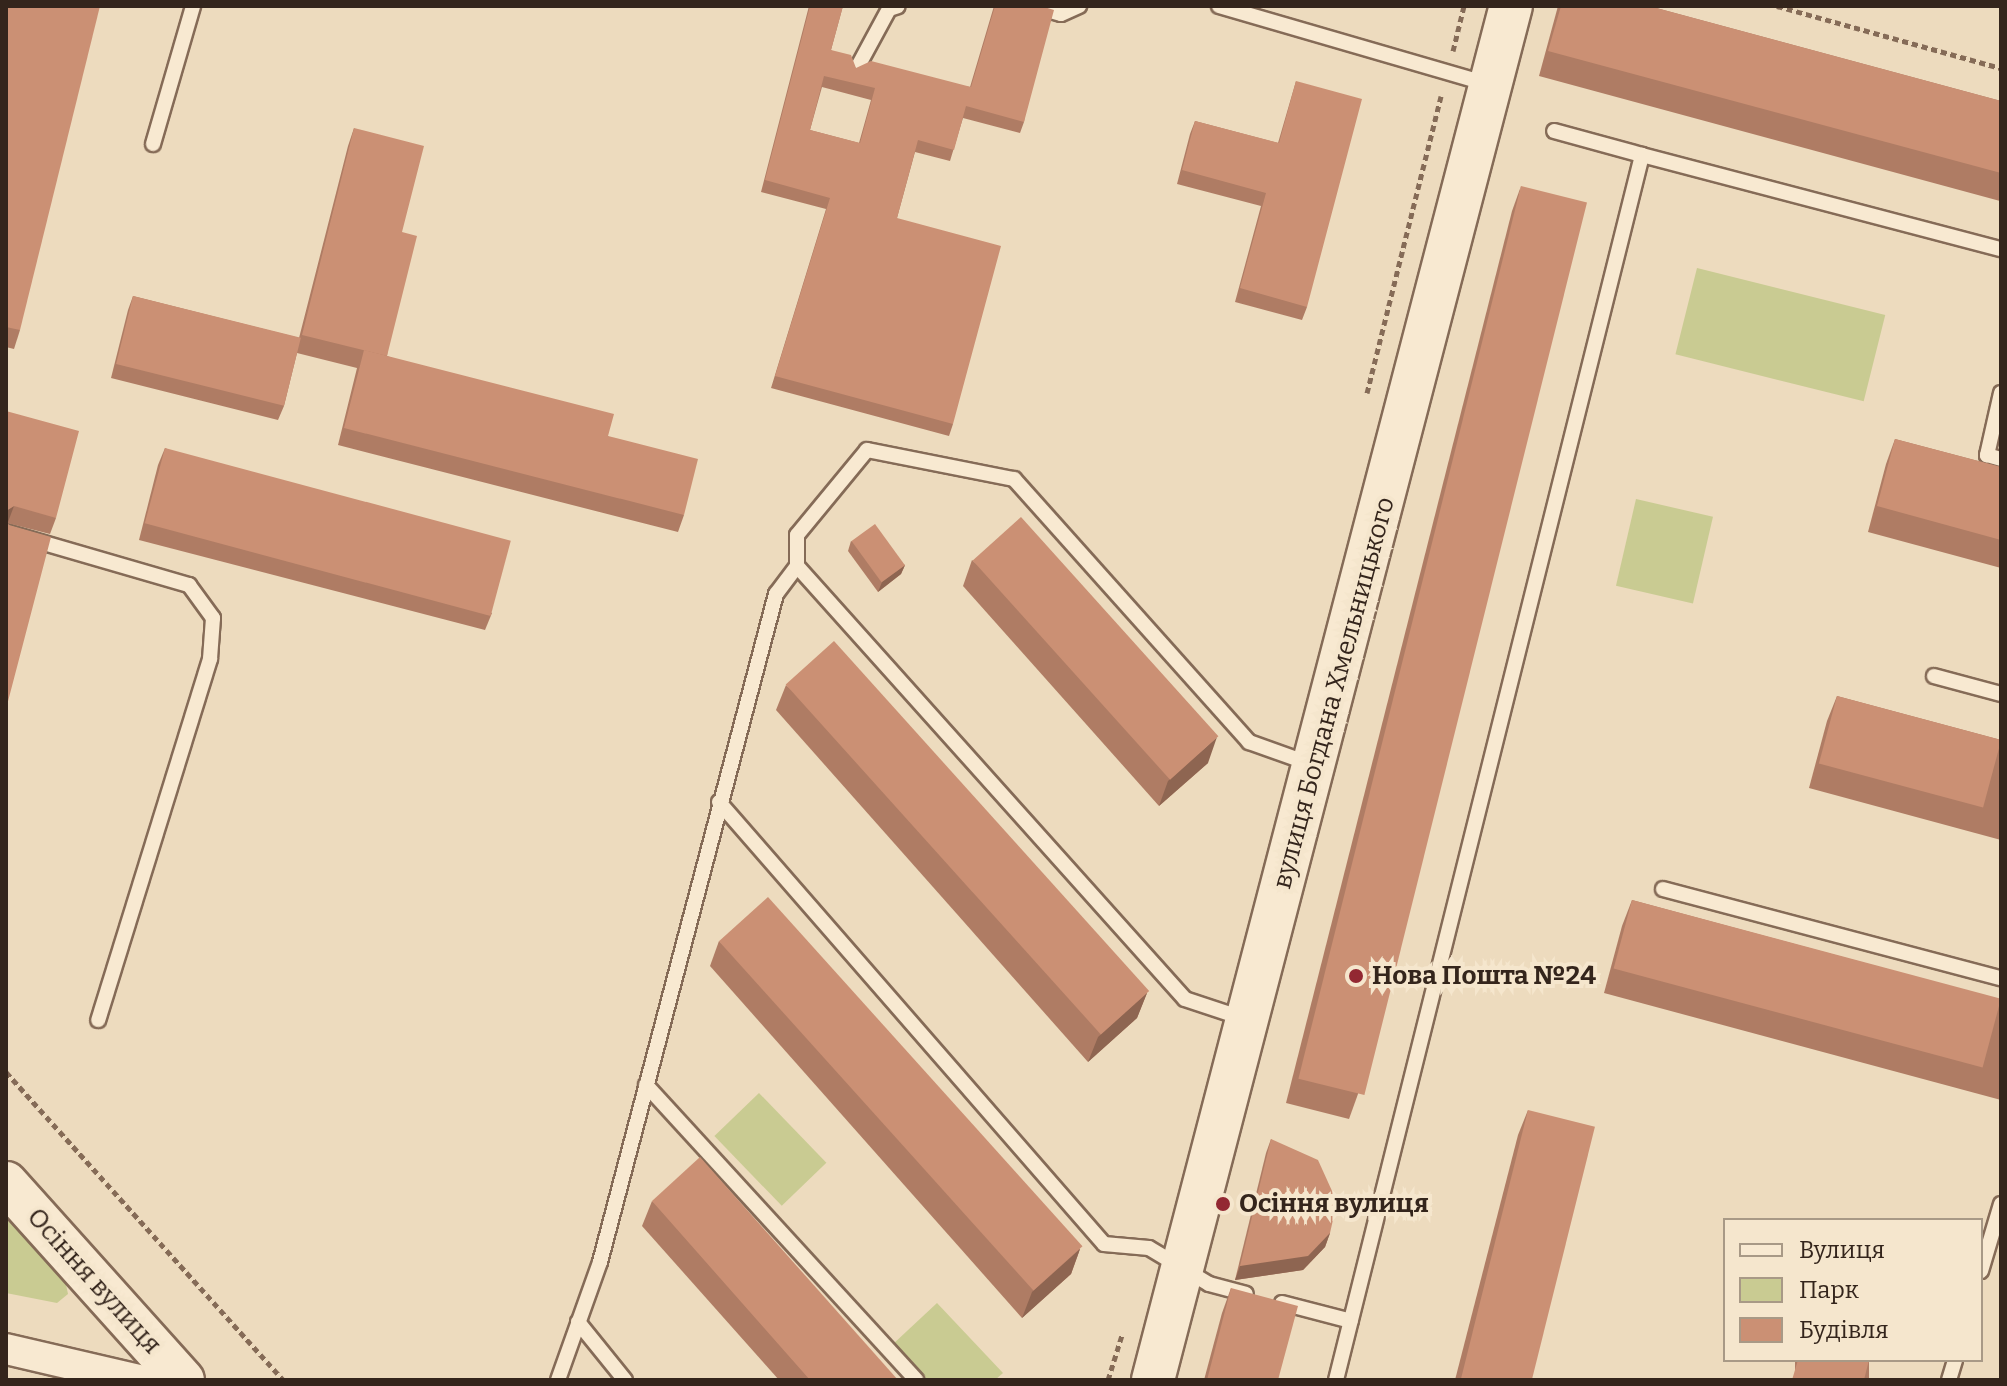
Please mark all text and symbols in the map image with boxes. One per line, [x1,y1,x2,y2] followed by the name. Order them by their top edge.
[1267,494,1401,892] street label: вулиця Богдана Хмельницького
[1372,960,1596,992] place label: Нова Пошта №24
[1347,967,1365,985] marker: Нова Пошта №24
[1239,1188,1429,1220] place label: Осіння вулиця
[1214,1195,1232,1213] marker: Осіння вулиця
[20,1202,168,1360] street label: Осіння вулиця
[1723,1218,1983,1362] legend
[1799,1236,1885,1264] text: Вулиця
[1799,1276,1859,1304] text: Парк
[1799,1316,1889,1344] text: Будівля

